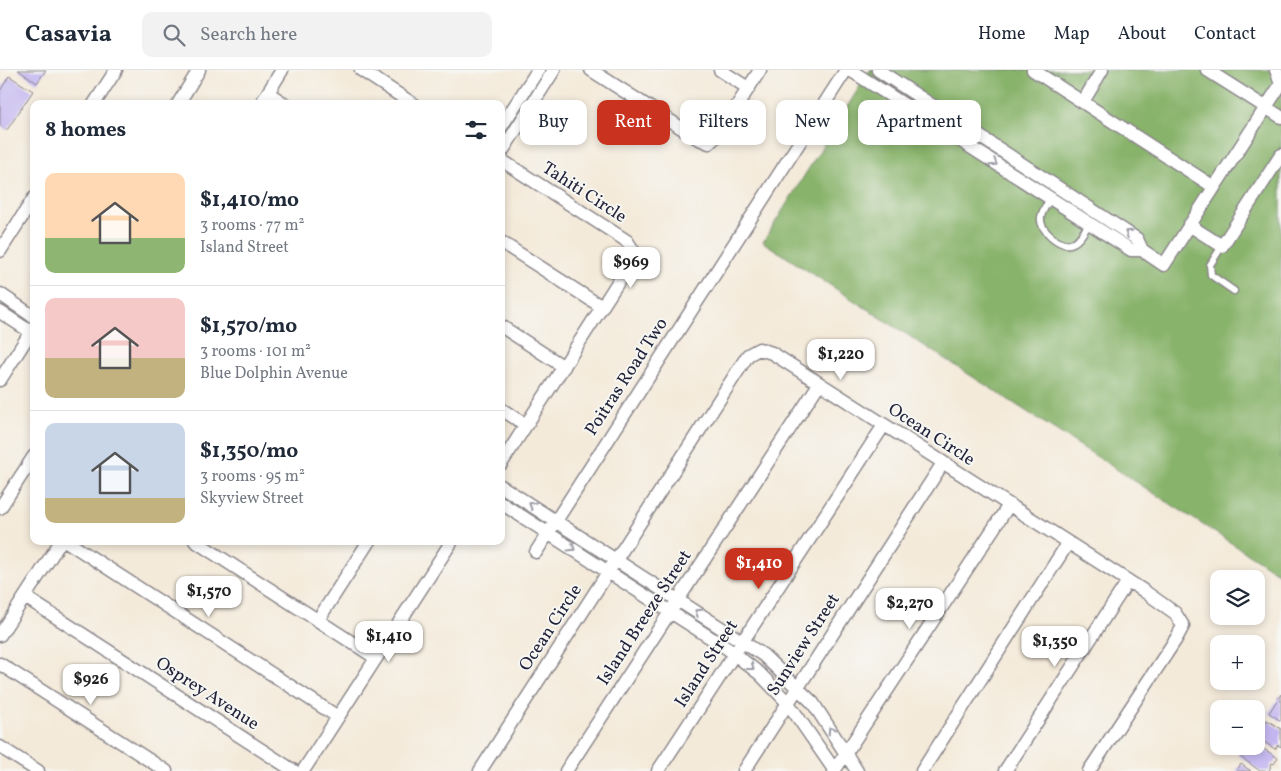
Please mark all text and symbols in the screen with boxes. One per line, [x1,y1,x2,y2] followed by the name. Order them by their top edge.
[142,12,492,57] search box
[25,18,112,52] text: Casavia
[160,21,188,49] icon: search
[200,22,297,48] text: Search here
[978,22,1026,47] text: Home
[1054,22,1090,47] text: Map
[1118,22,1166,47] text: About
[1194,22,1256,47] text: Contact
[520,100,587,145] chip: Buy
[597,100,670,145] chip: Rent
[680,100,766,145] chip: Filters
[776,100,848,145] chip: New
[858,100,981,145] chip: Apartment
[45,116,126,145] text: 8 homes
[462,116,490,144] icon: filters
[537,156,631,230] street label: Tahiti Circle
[988,157,997,166] one-way arrow
[200,186,299,215] text: $1,410/mo
[85,193,145,253] icon: home
[200,215,304,237] text: 3 rooms · 77 m²
[1125,229,1134,239] one-way arrow
[200,237,289,259] text: Island Street
[601,246,661,289] pin: $969
[613,252,649,274] text: $969
[200,312,297,341] text: $1,570/mo
[580,313,674,441] street label: Poitras Road Two
[85,318,145,378] icon: home
[800,338,882,381] pin: $1,220
[200,341,311,363] text: 3 rooms · 101 m²
[818,344,864,366] text: $1,220
[200,363,348,385] text: Blue Dolphin Avenue
[883,397,979,473] street label: Ocean Circle
[200,437,298,466] text: $1,350/mo
[85,443,145,503] icon: home
[200,466,305,488] text: 3 rooms · 95 m²
[200,488,304,510] text: Skyview Street
[528,502,537,512] one-way arrow
[566,542,576,551] one-way arrow
[592,545,698,691] street label: Island Breeze Street
[718,548,800,590] pin: $1,410
[736,553,782,575] text: $1,410
[1210,570,1265,755] map controls
[1210,570,1265,625] button: layers
[168,576,250,618] pin: $1,570
[513,580,589,676] street label: Ocean Circle
[187,581,231,603] text: $1,570
[869,588,951,630] pin: $2,270
[762,589,846,701] street label: Sunview Street
[887,593,933,615] text: $2,270
[694,609,703,618] one-way arrow
[669,615,745,713] street label: Island Street
[348,620,430,663] pin: $1,410
[366,626,412,648] text: $1,410
[1014,626,1096,668] pin: $1,350
[1032,631,1078,653] text: $1,350
[1210,635,1265,690] button: +
[150,651,264,737] street label: Osprey Avenue
[745,661,754,669] one-way arrow
[61,664,121,706] pin: $926
[74,669,108,691] text: $926
[1210,700,1265,755] button: −
[828,726,837,736] one-way arrow

